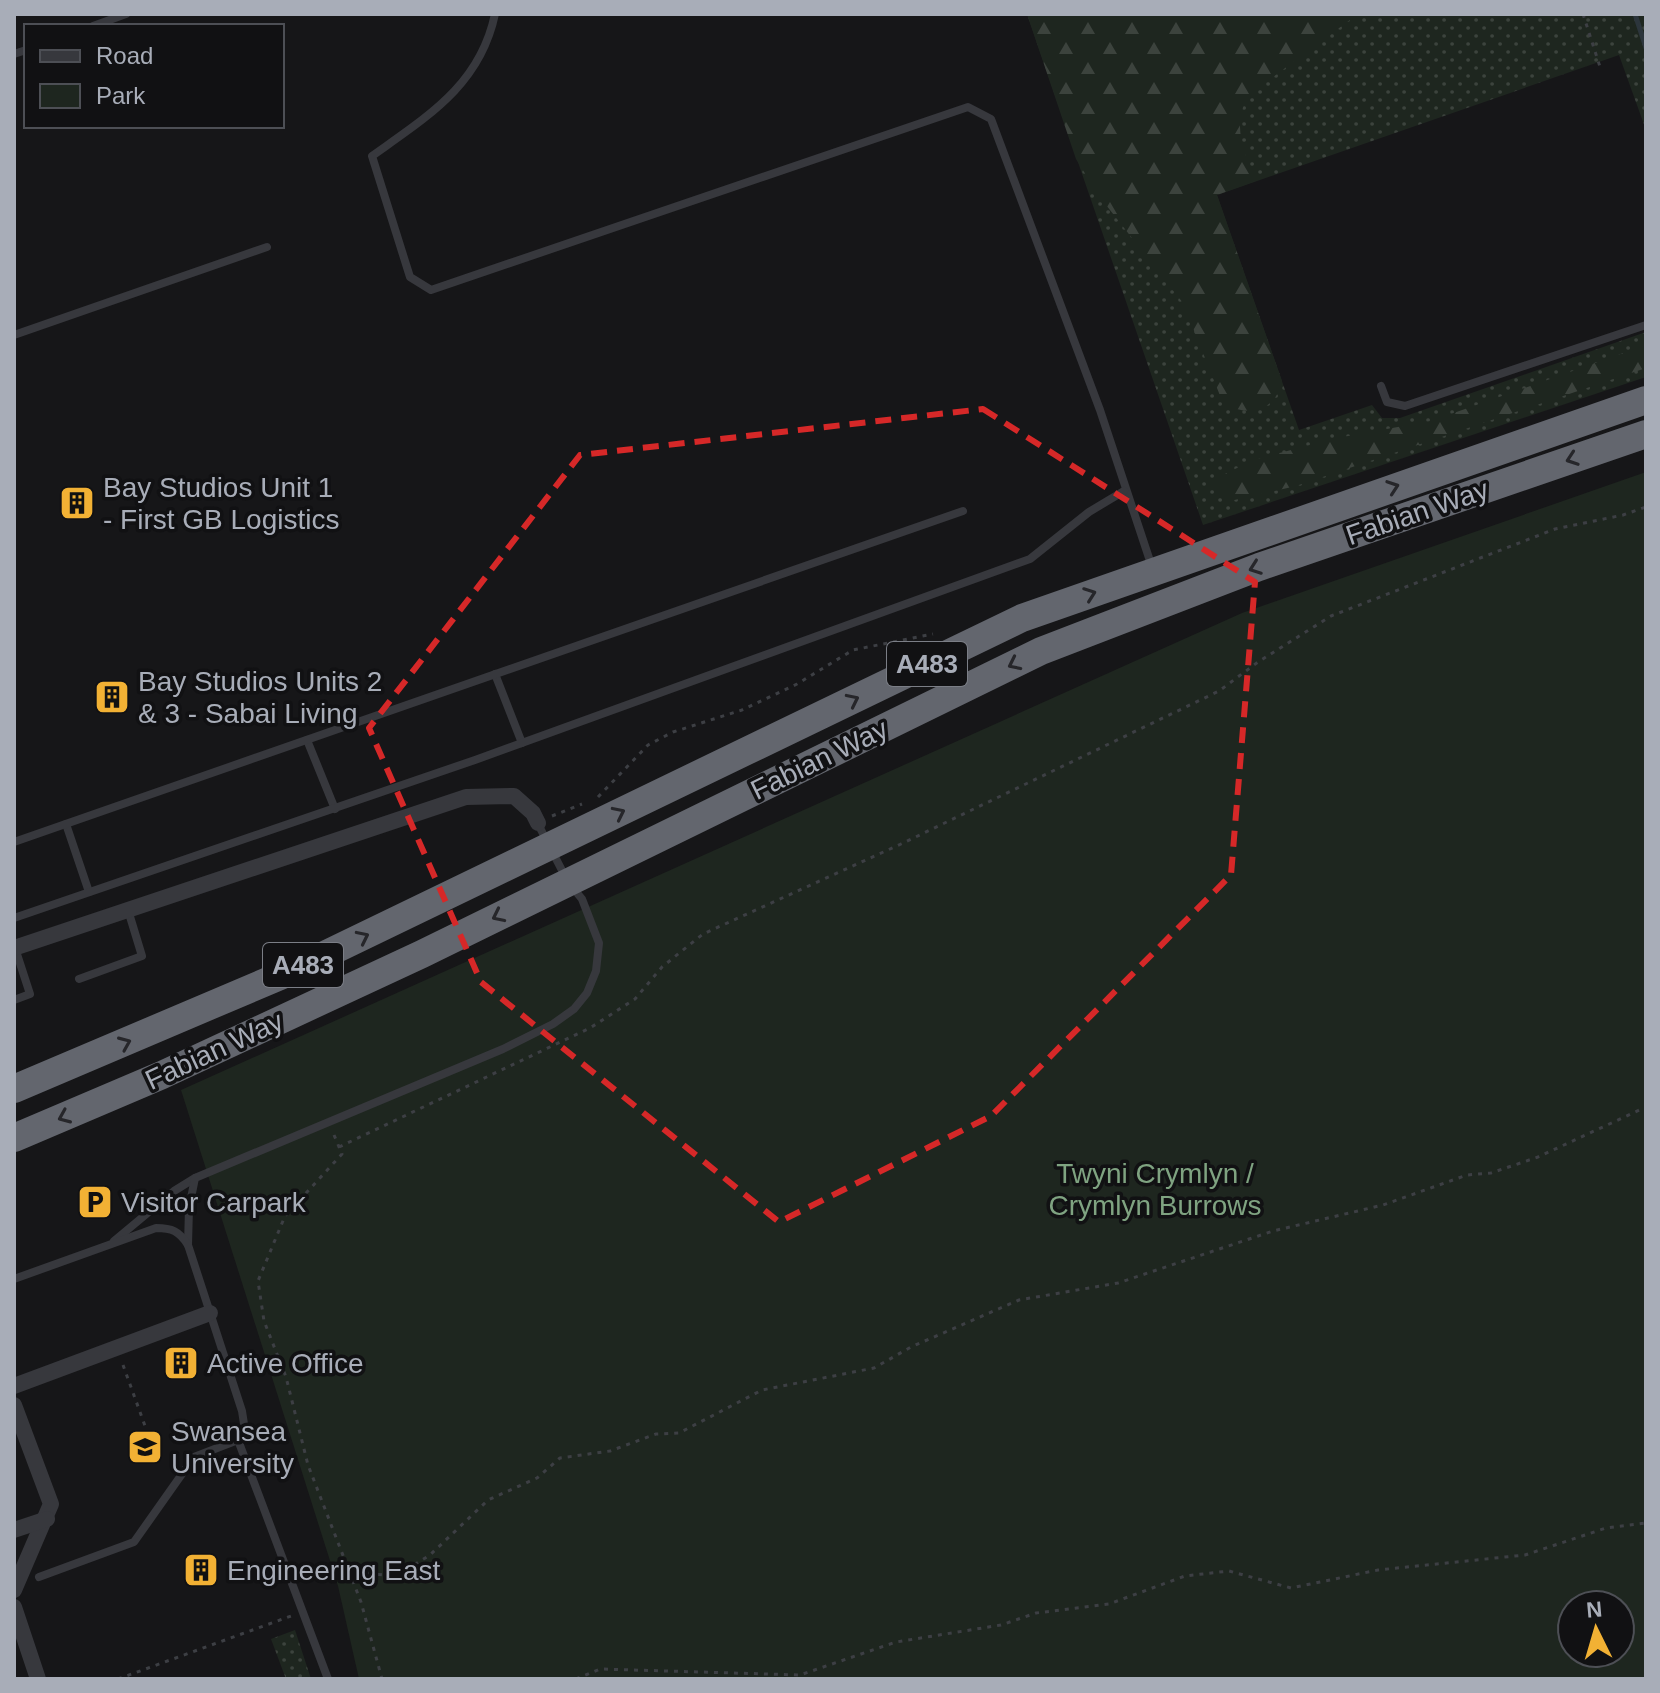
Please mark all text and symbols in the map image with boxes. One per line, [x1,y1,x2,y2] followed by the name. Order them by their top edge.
[24,24,284,128] legend
[96,42,153,69] text: Road
[96,82,146,109] text: Park
[1566,450,1580,466] one-way arrow
[103,472,339,535] place label: Bay Studios Unit 1 - First GB Logistics
[1342,474,1492,551] street label: Fabian Way
[1385,481,1399,497] one-way arrow
[58,484,96,522] building icon: Bay Studios Unit 1 - First GB Logistics
[1249,558,1263,575] one-way arrow
[1082,587,1096,604] one-way arrow
[887,642,967,686] road number: A483
[1008,654,1022,670] one-way arrow
[138,666,382,729] place label: Bay Studios Units 2 & 3 - Sabai Living
[93,678,131,716] building icon: Bay Studios Units 2 & 3 - Sabai Living
[844,694,859,710] one-way arrow
[746,713,893,806] street label: Fabian Way
[610,807,625,823] one-way arrow
[491,906,506,922] one-way arrow
[354,931,369,947] one-way arrow
[263,943,343,987] road number: A483
[140,1005,288,1096] street label: Fabian Way
[117,1037,132,1053] one-way arrow
[58,1107,72,1124] one-way arrow
[1048,1158,1262,1221] park label: Twyni Crymlyn / Crymlyn Burrows
[76,1183,114,1221] parking icon: Visitor Carpark
[121,1187,307,1218] place label: Visitor Carpark
[162,1344,200,1382] building icon: Active Office
[207,1348,364,1379] place label: Active Office
[171,1416,294,1479] place label: Swansea University
[126,1428,164,1466] school or university icon: Swansea University
[182,1551,220,1589] building icon: Engineering East
[227,1555,440,1586] place label: Engineering East
[1556,1589,1636,1669] north arrow
[1585,1596,1603,1623] text: N

